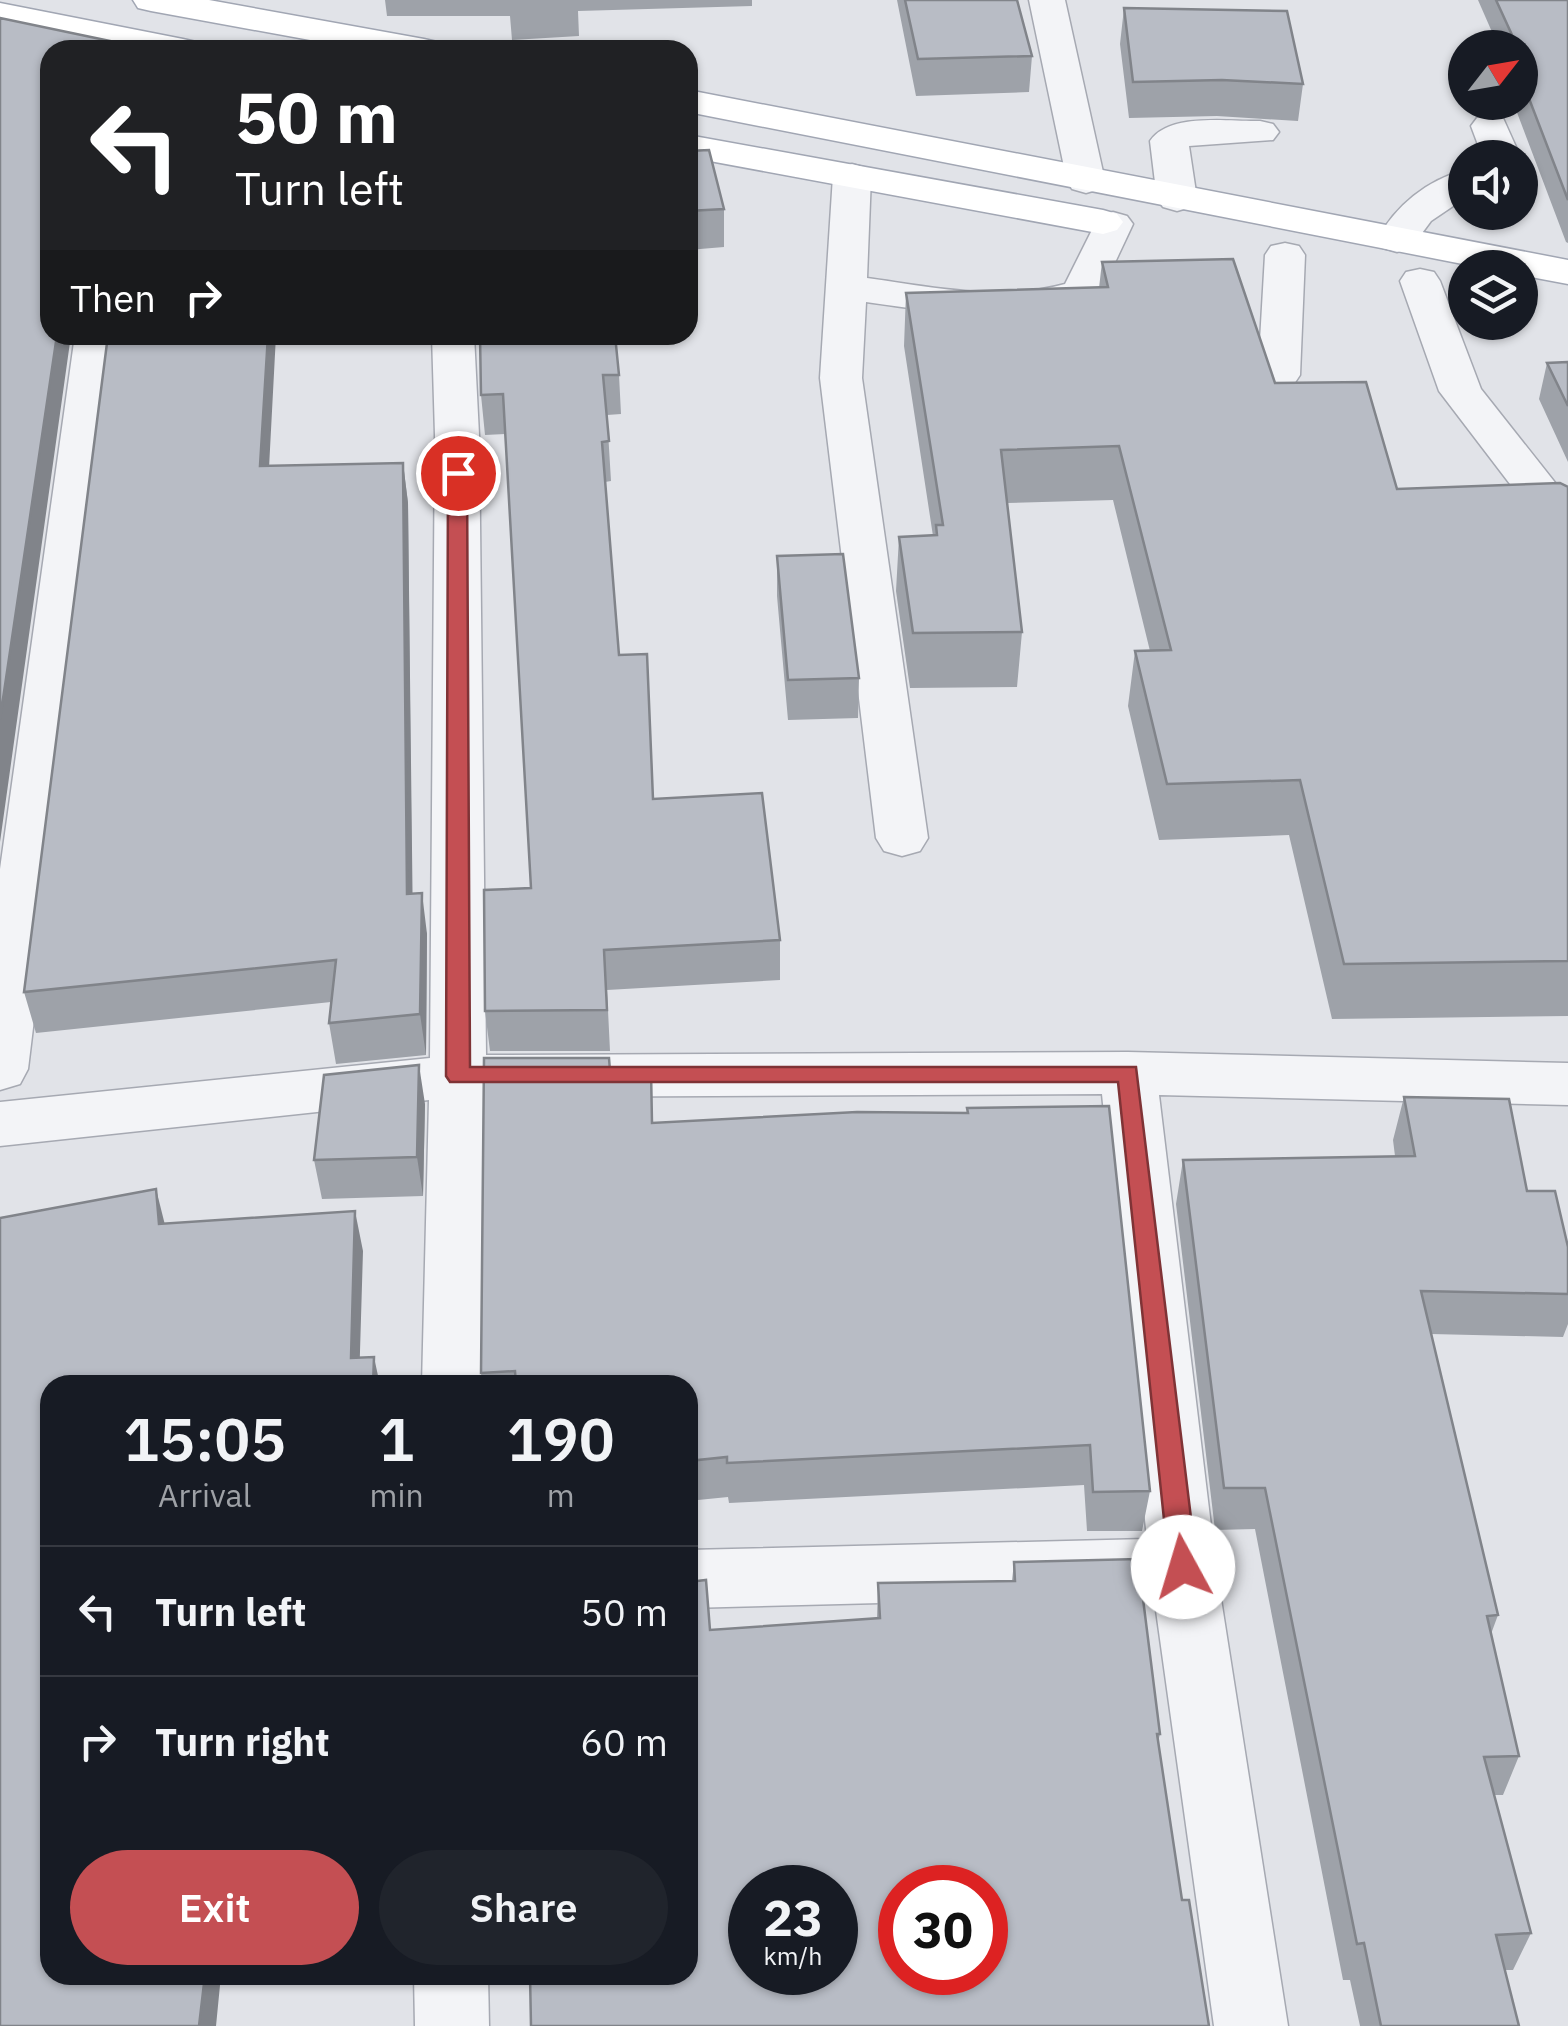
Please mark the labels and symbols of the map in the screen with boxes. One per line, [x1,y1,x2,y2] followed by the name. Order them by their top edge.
[1448,30,1538,120] north arrow
[416,431,501,516] pin
[1131,1515,1235,1619] position arrow
[878,1865,1008,1995] speed limit sign: 30

